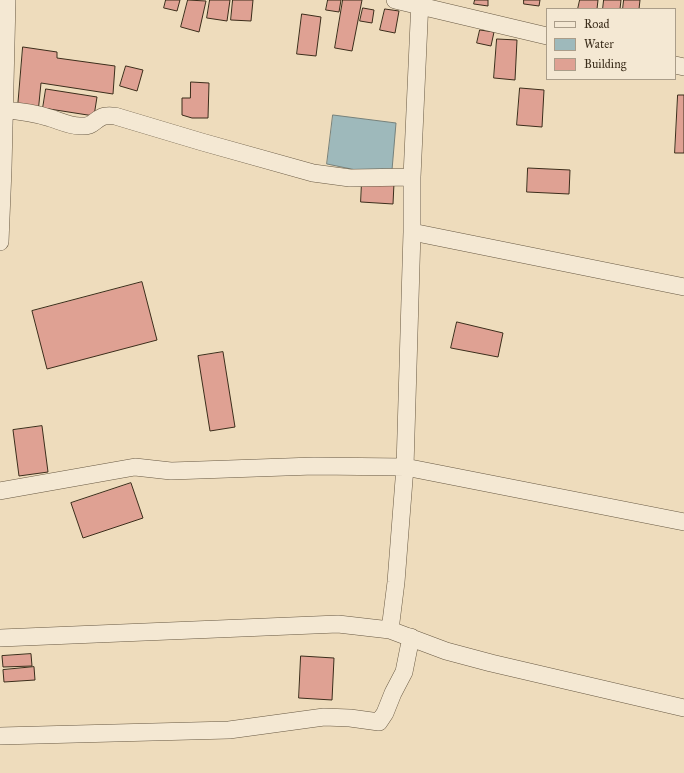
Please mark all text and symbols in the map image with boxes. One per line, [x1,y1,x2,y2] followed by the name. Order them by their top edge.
[546,8,676,80] legend
[584,17,610,31] text: Road
[584,37,614,51] text: Water
[584,57,626,71] text: Building

